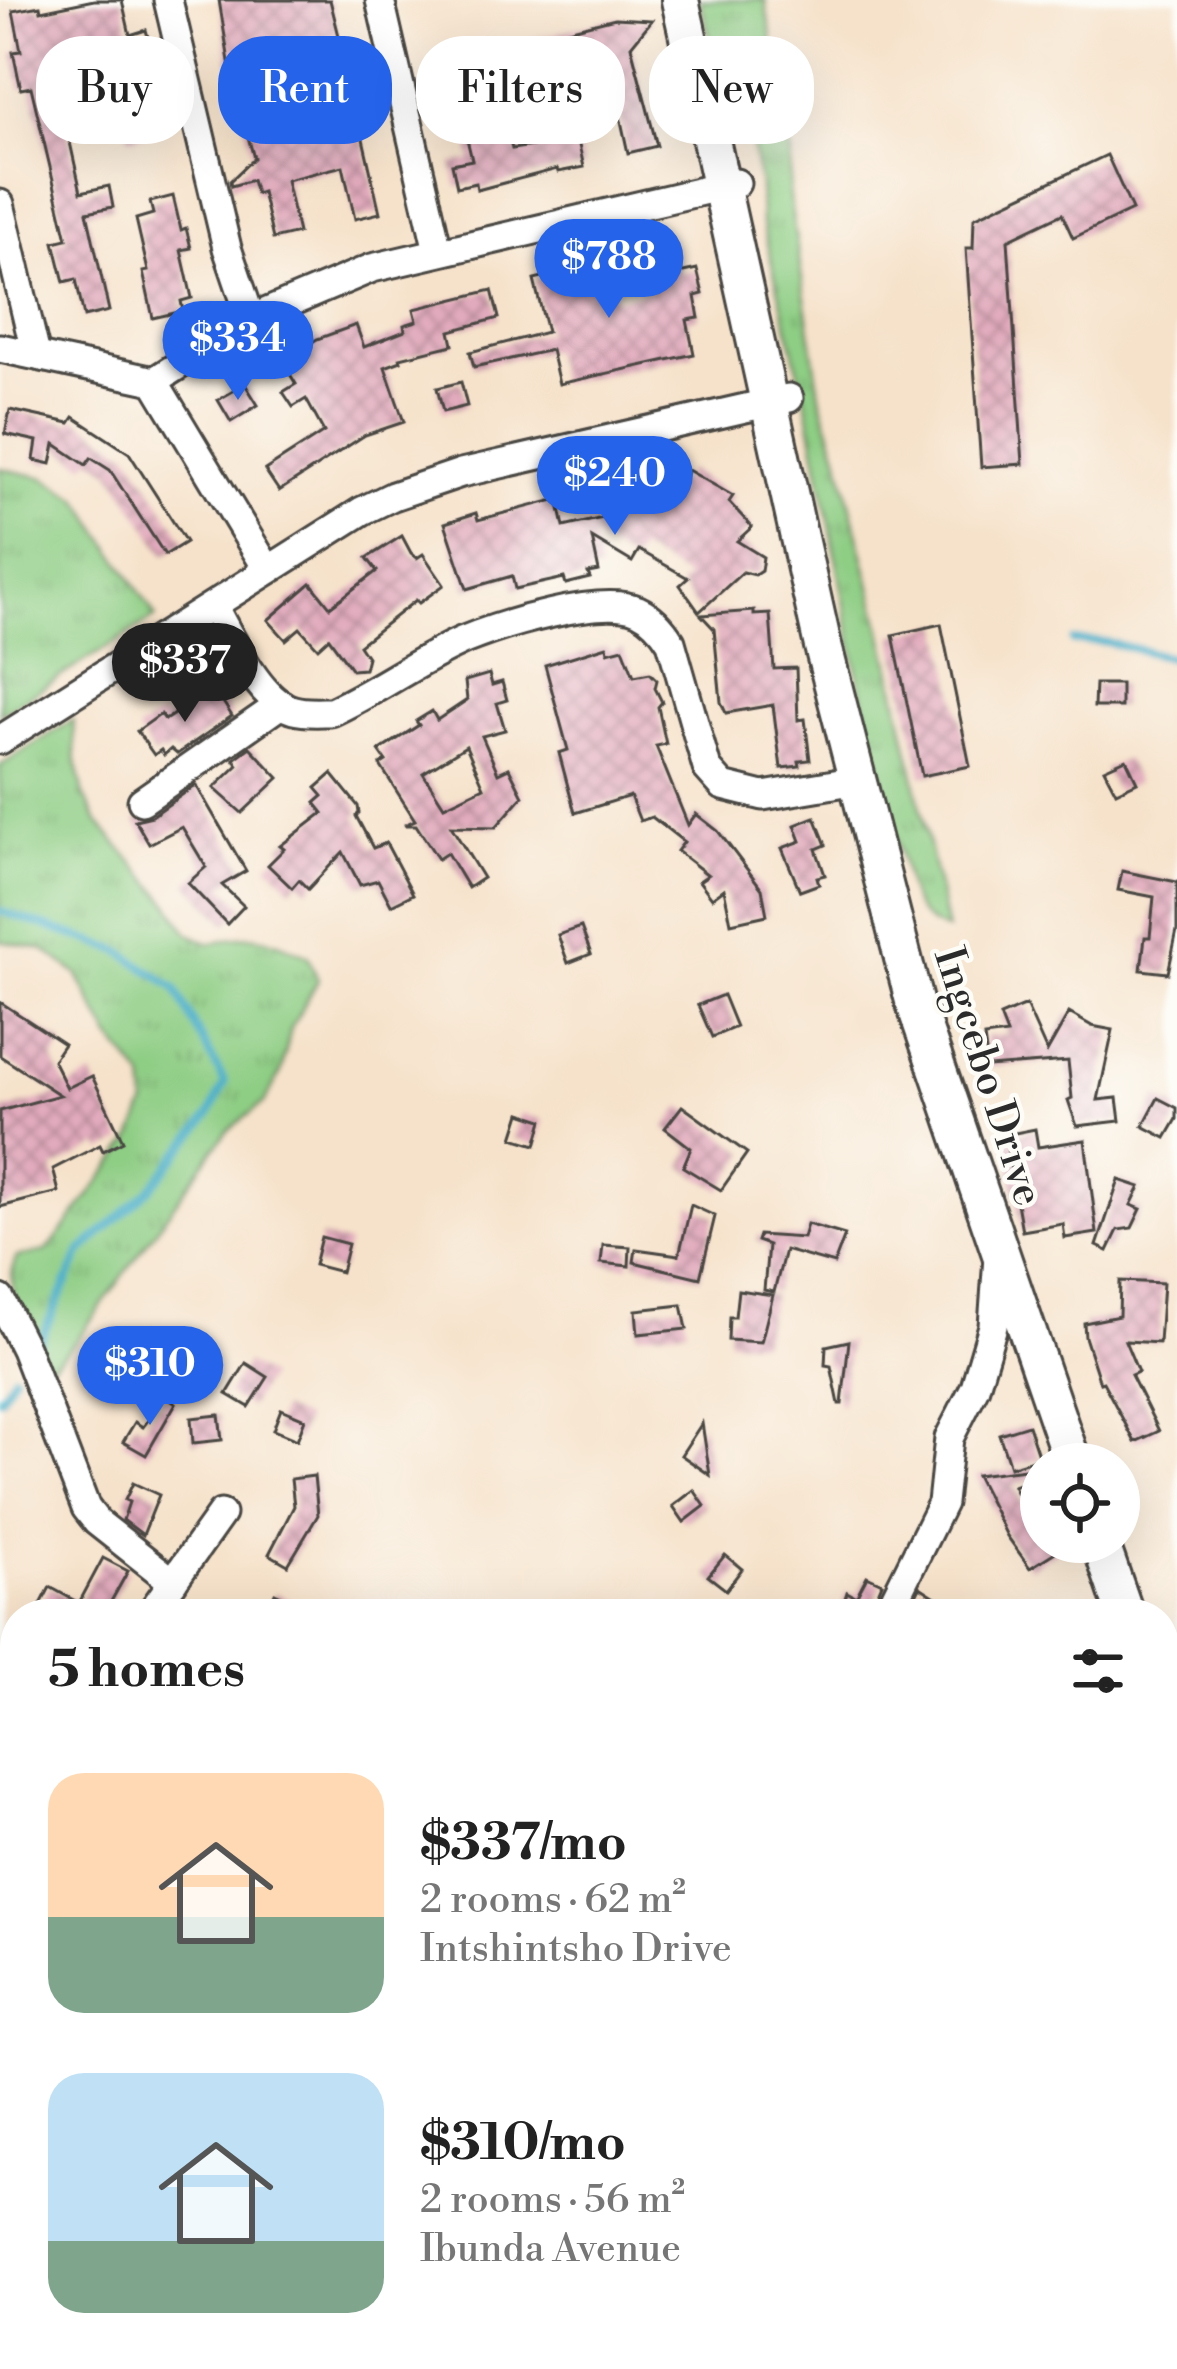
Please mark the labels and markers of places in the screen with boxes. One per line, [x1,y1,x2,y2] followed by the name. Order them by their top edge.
[538,219,680,321] pin: $788
[167,301,309,403] pin: $334
[544,436,686,538] pin: $240
[114,623,256,725] pin: $337
[79,1326,221,1428] pin: $310

